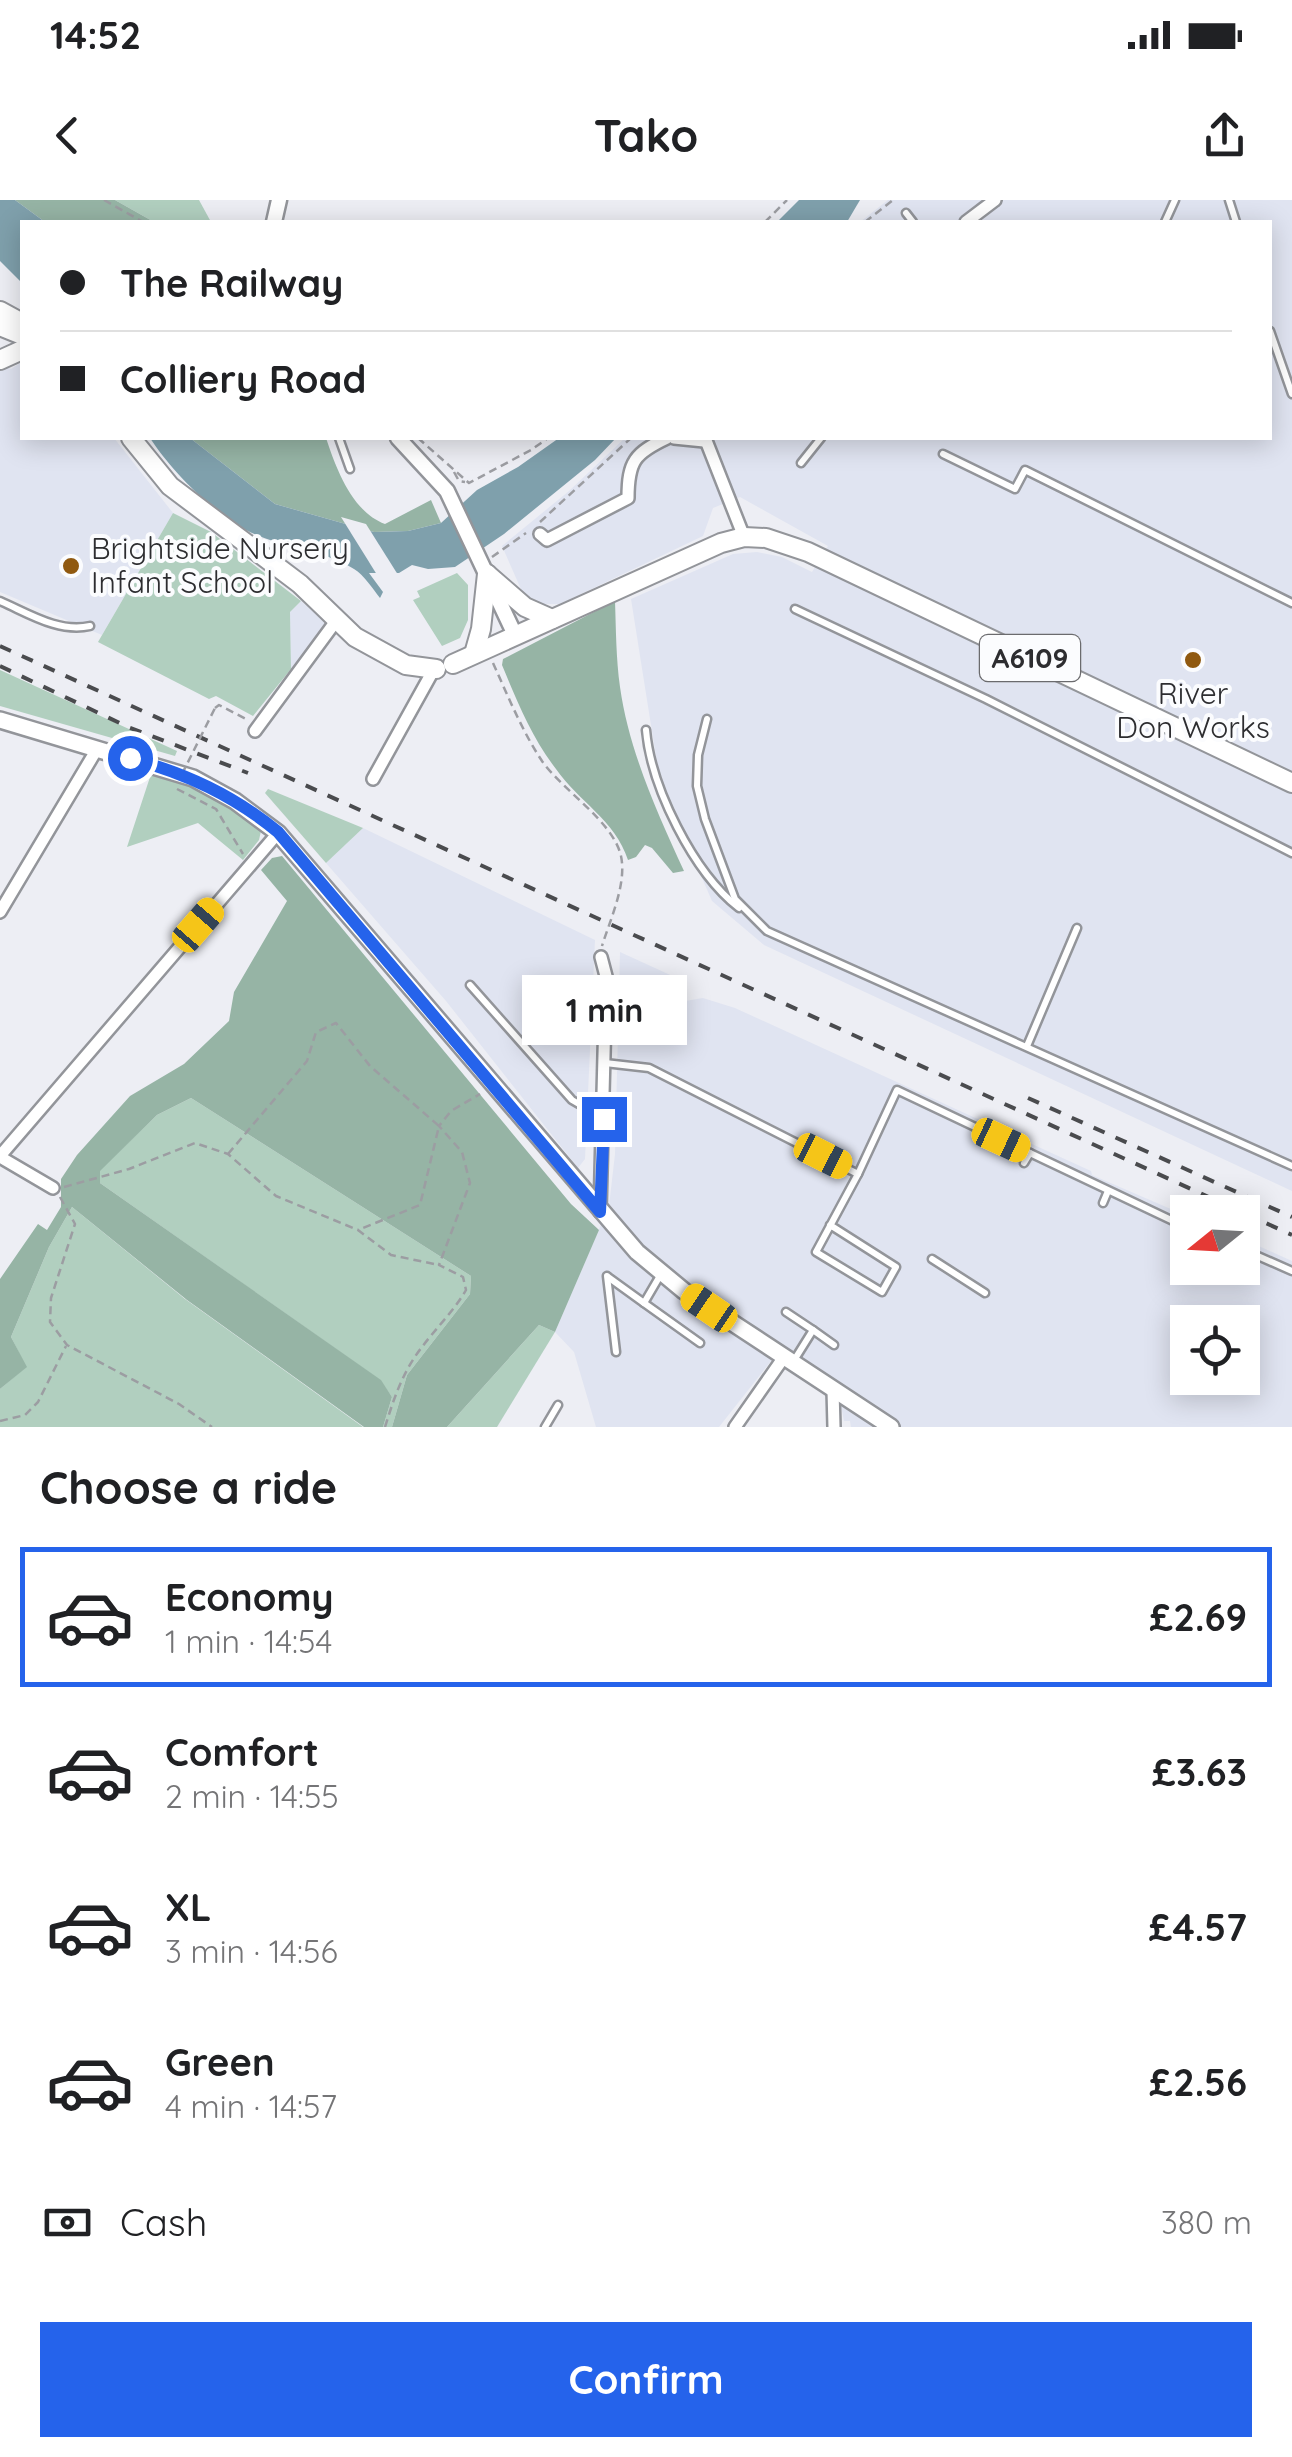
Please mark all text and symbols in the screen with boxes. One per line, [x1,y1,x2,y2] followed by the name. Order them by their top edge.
[50,11,141,59] text: 14:52
[594,107,698,163] text: Tako
[40,108,95,163] icon: back
[1197,108,1252,163] icon: share
[120,259,343,307] text: The Railway
[120,355,366,403] text: Colliery Road
[91,529,349,601] place label: Brightside Nursery Infant School
[60,555,82,577] marker: Brightside Nursery Infant School
[980,635,1080,681] road number: A6109
[1182,649,1204,671] marker: River Don Works
[1116,674,1270,746] place label: River Don Works
[108,736,153,781] route start
[167,893,229,957] car
[522,974,686,1044] callout: 1 min
[566,990,643,1030] text: 1 min
[582,1097,627,1142] route end
[967,1114,1035,1166] car
[789,1129,857,1183] car
[1170,1195,1260,1285] north arrow
[1170,1195,1260,1395] map controls
[676,1279,742,1337] car
[1170,1305,1260,1395] button: locate
[40,1459,337,1515] text: Choose a ride
[45,1572,135,1662] icon: car
[165,1573,334,1621] text: Economy
[1150,1593,1247,1641] text: £2.69
[165,1621,332,1661] text: 1 min · 14:54
[45,1727,135,1817] icon: car
[165,1728,319,1776] text: Comfort
[1152,1748,1247,1796] text: £3.63
[165,1776,339,1816] text: 2 min · 14:55
[45,1882,135,1972] icon: car
[165,1883,211,1931] text: XL
[1149,1903,1247,1951] text: £4.57
[165,1931,338,1971] text: 3 min · 14:56
[45,2037,135,2127] icon: car
[165,2038,275,2086] text: Green
[1149,2058,1247,2106] text: £2.56
[165,2086,337,2126] text: 4 min · 14:57
[40,2195,95,2250] icon: cash
[120,2198,207,2246] text: Cash
[1161,2202,1252,2242] text: 380 m
[40,2322,1252,2437] button: Confirm

